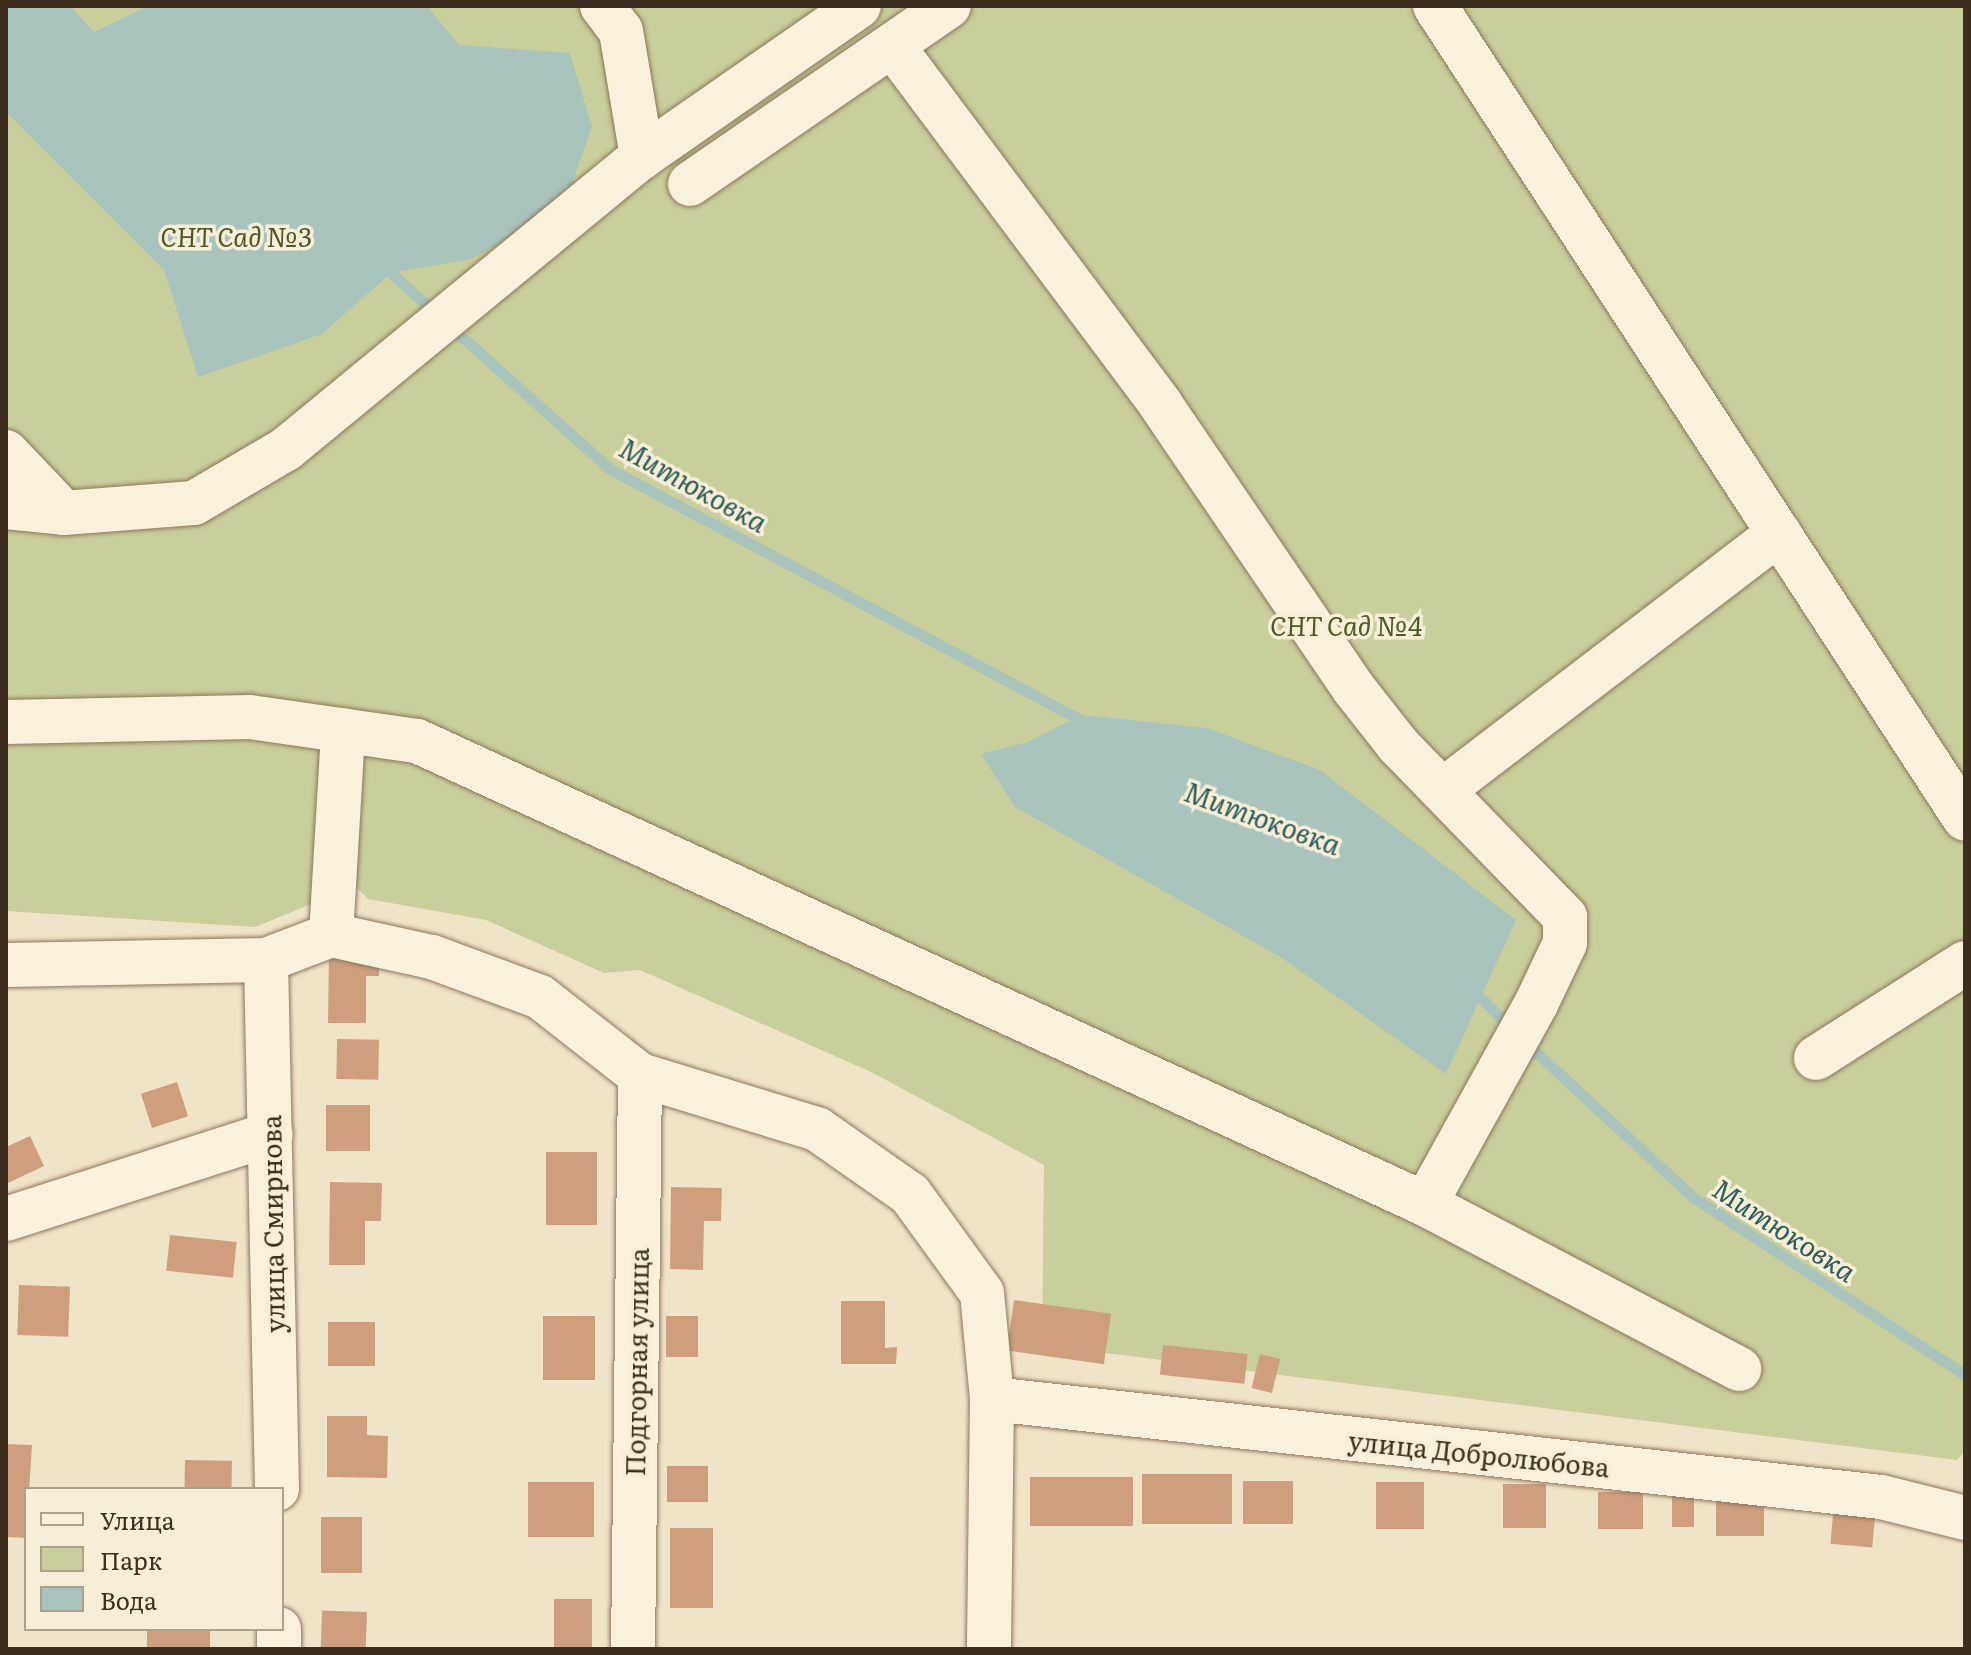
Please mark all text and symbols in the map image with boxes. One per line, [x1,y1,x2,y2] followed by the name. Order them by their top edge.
[160,220,312,252] park label: СНТ Сад №3
[614,430,774,538] water label: Митюковка
[1270,609,1422,641] park label: СНТ Сад №4
[1180,773,1346,861] water label: Митюковка
[254,1115,290,1333] street label: улица Смирнова
[1707,1170,1863,1288] water label: Митюковка
[618,1247,654,1477] street label: Подгорная улица
[1347,1424,1611,1482] street label: улица Добролюбова
[24,1487,284,1631] legend
[100,1502,175,1537] text: Улица
[100,1542,162,1577] text: Парк
[100,1582,157,1617] text: Вода

